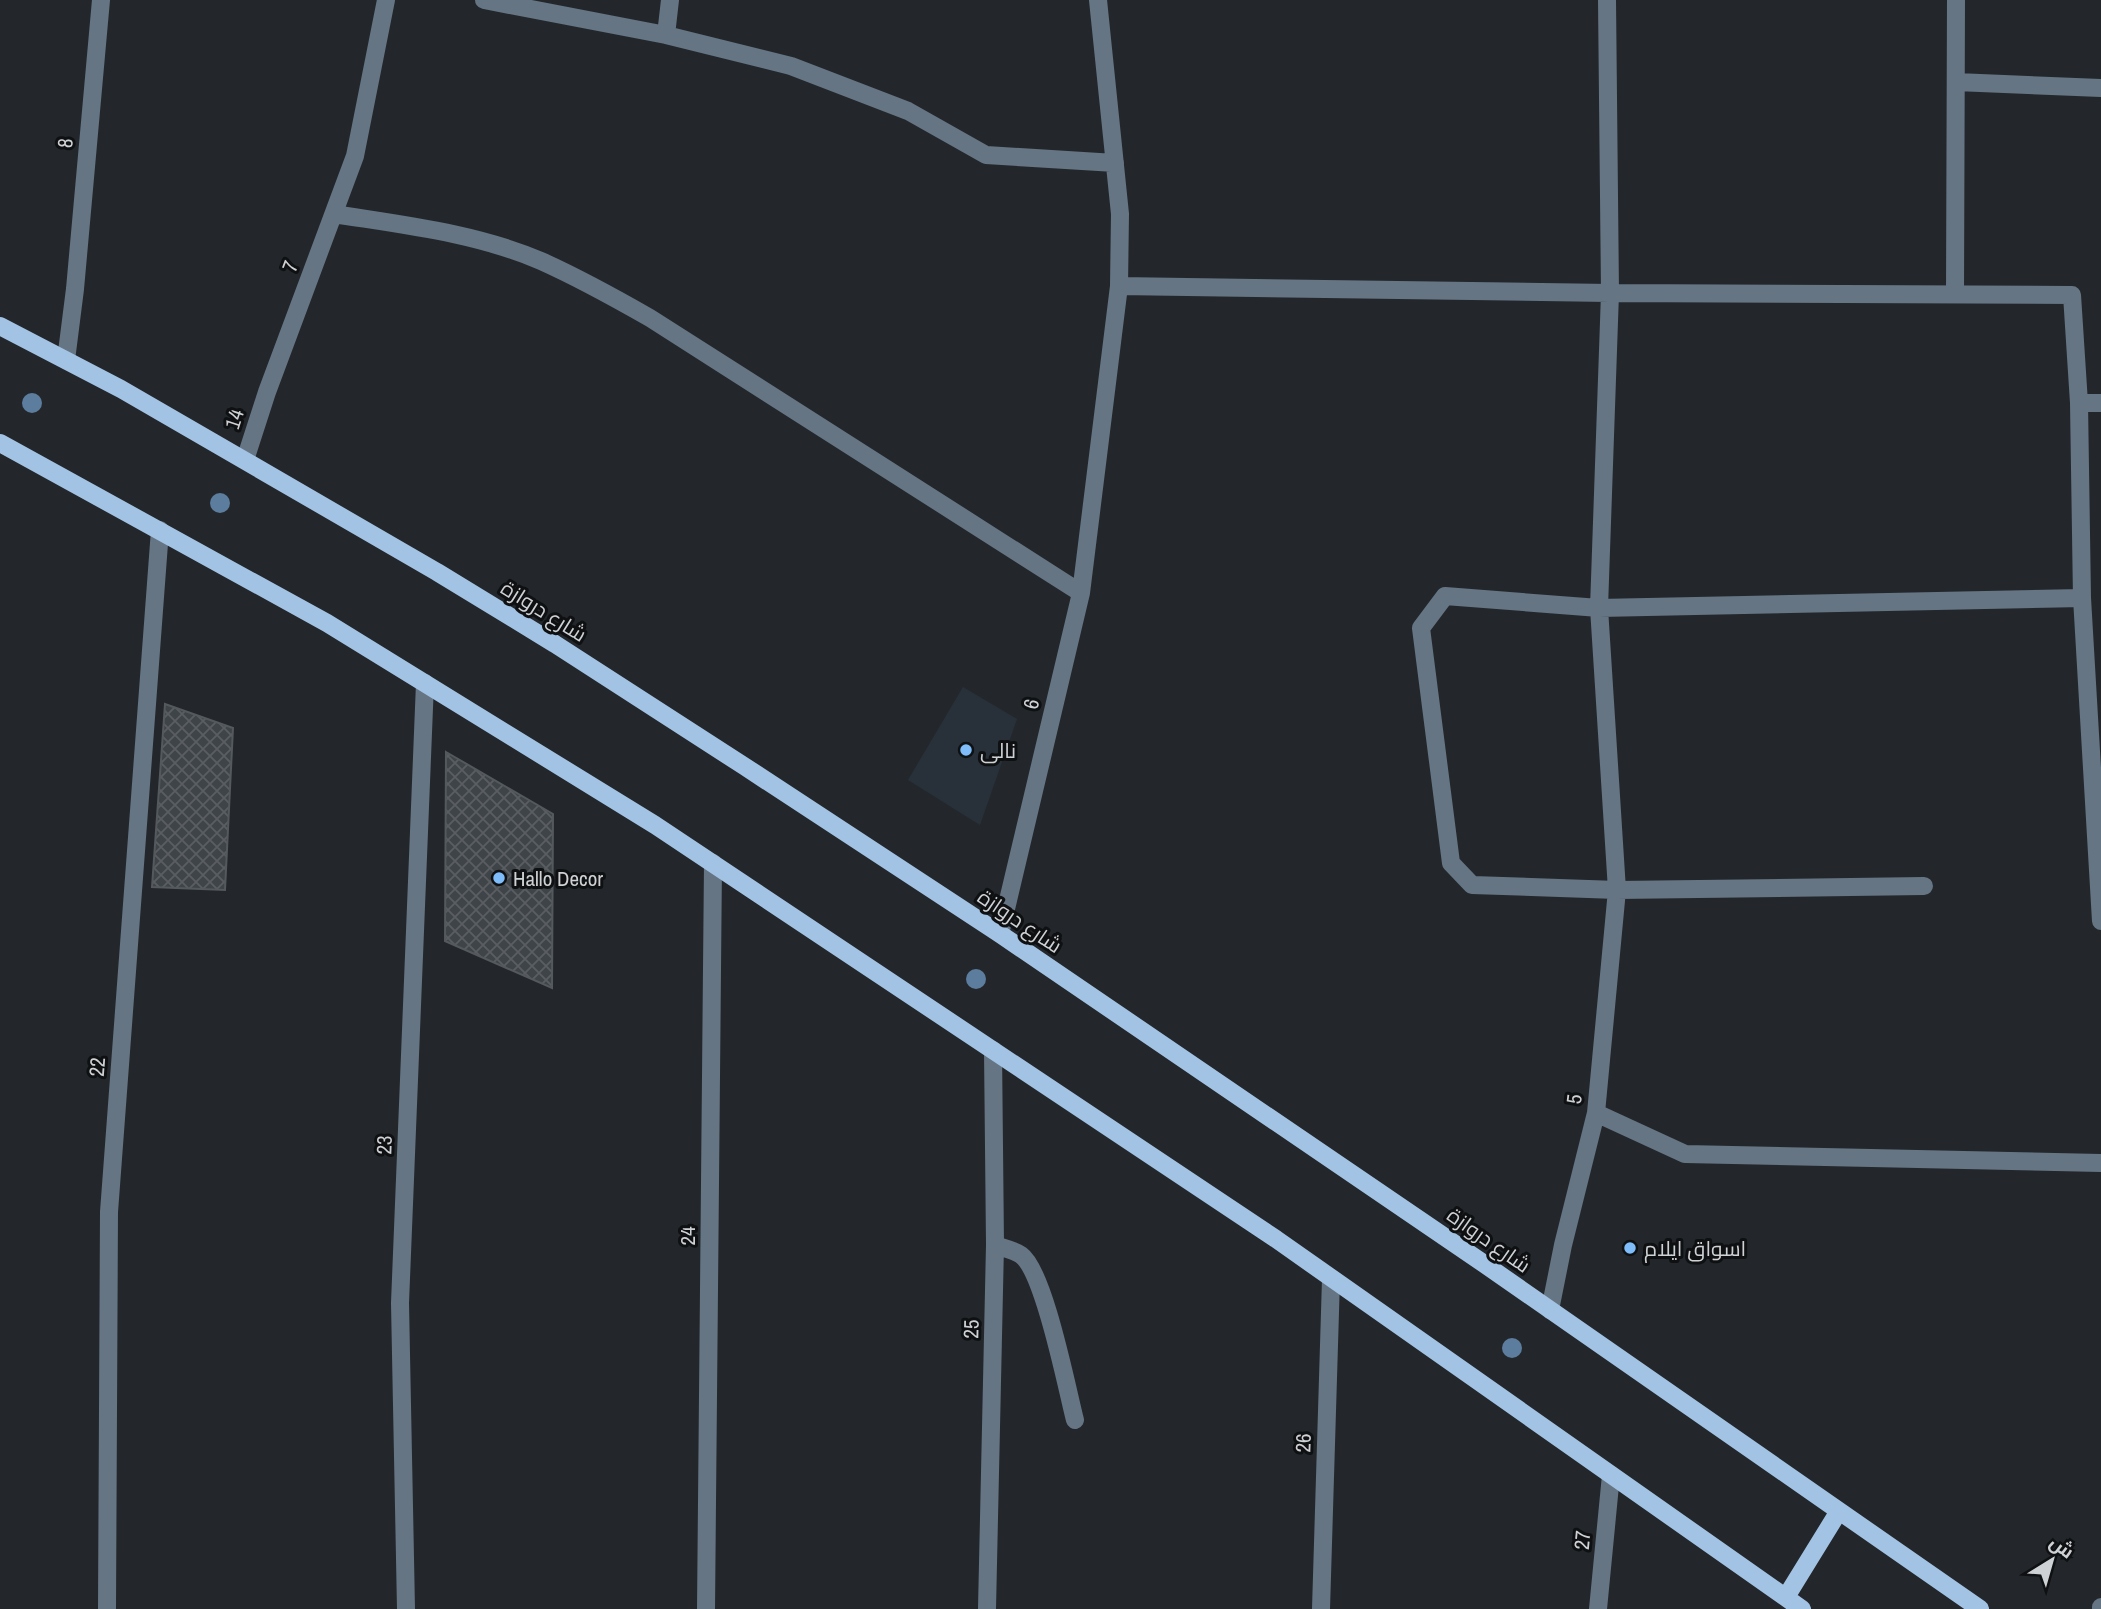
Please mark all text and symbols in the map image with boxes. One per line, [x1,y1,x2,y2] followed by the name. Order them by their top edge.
[50,137,80,149] street label: 8
[275,256,305,276] street label: 7
[217,405,251,433] street label: 14
[496,573,592,649] street label: شارع دروازة
[1016,696,1046,712] street label: 6
[980,736,1016,765] place label: نالی
[958,742,974,758] marker: نالی
[513,864,603,893] place label: Hallo Decor
[491,870,507,886] marker: Hallo Decor
[972,882,1068,960] street label: شارع دروازة
[82,1056,112,1078] street label: 22
[1559,1092,1589,1106] street label: 5
[369,1135,399,1155] street label: 23
[1441,1201,1537,1279] street label: شارع دروازة
[673,1226,702,1246] street label: 24
[1644,1234,1746,1263] place label: اسواق ایلام
[1622,1240,1638,1256] marker: اسواق ایلام
[956,1319,986,1339] street label: 25
[1288,1433,1318,1453] street label: 26
[2017,1525,2087,1595] north arrow
[1567,1529,1597,1551] street label: 27
[2045,1529,2080,1564] text: ش

